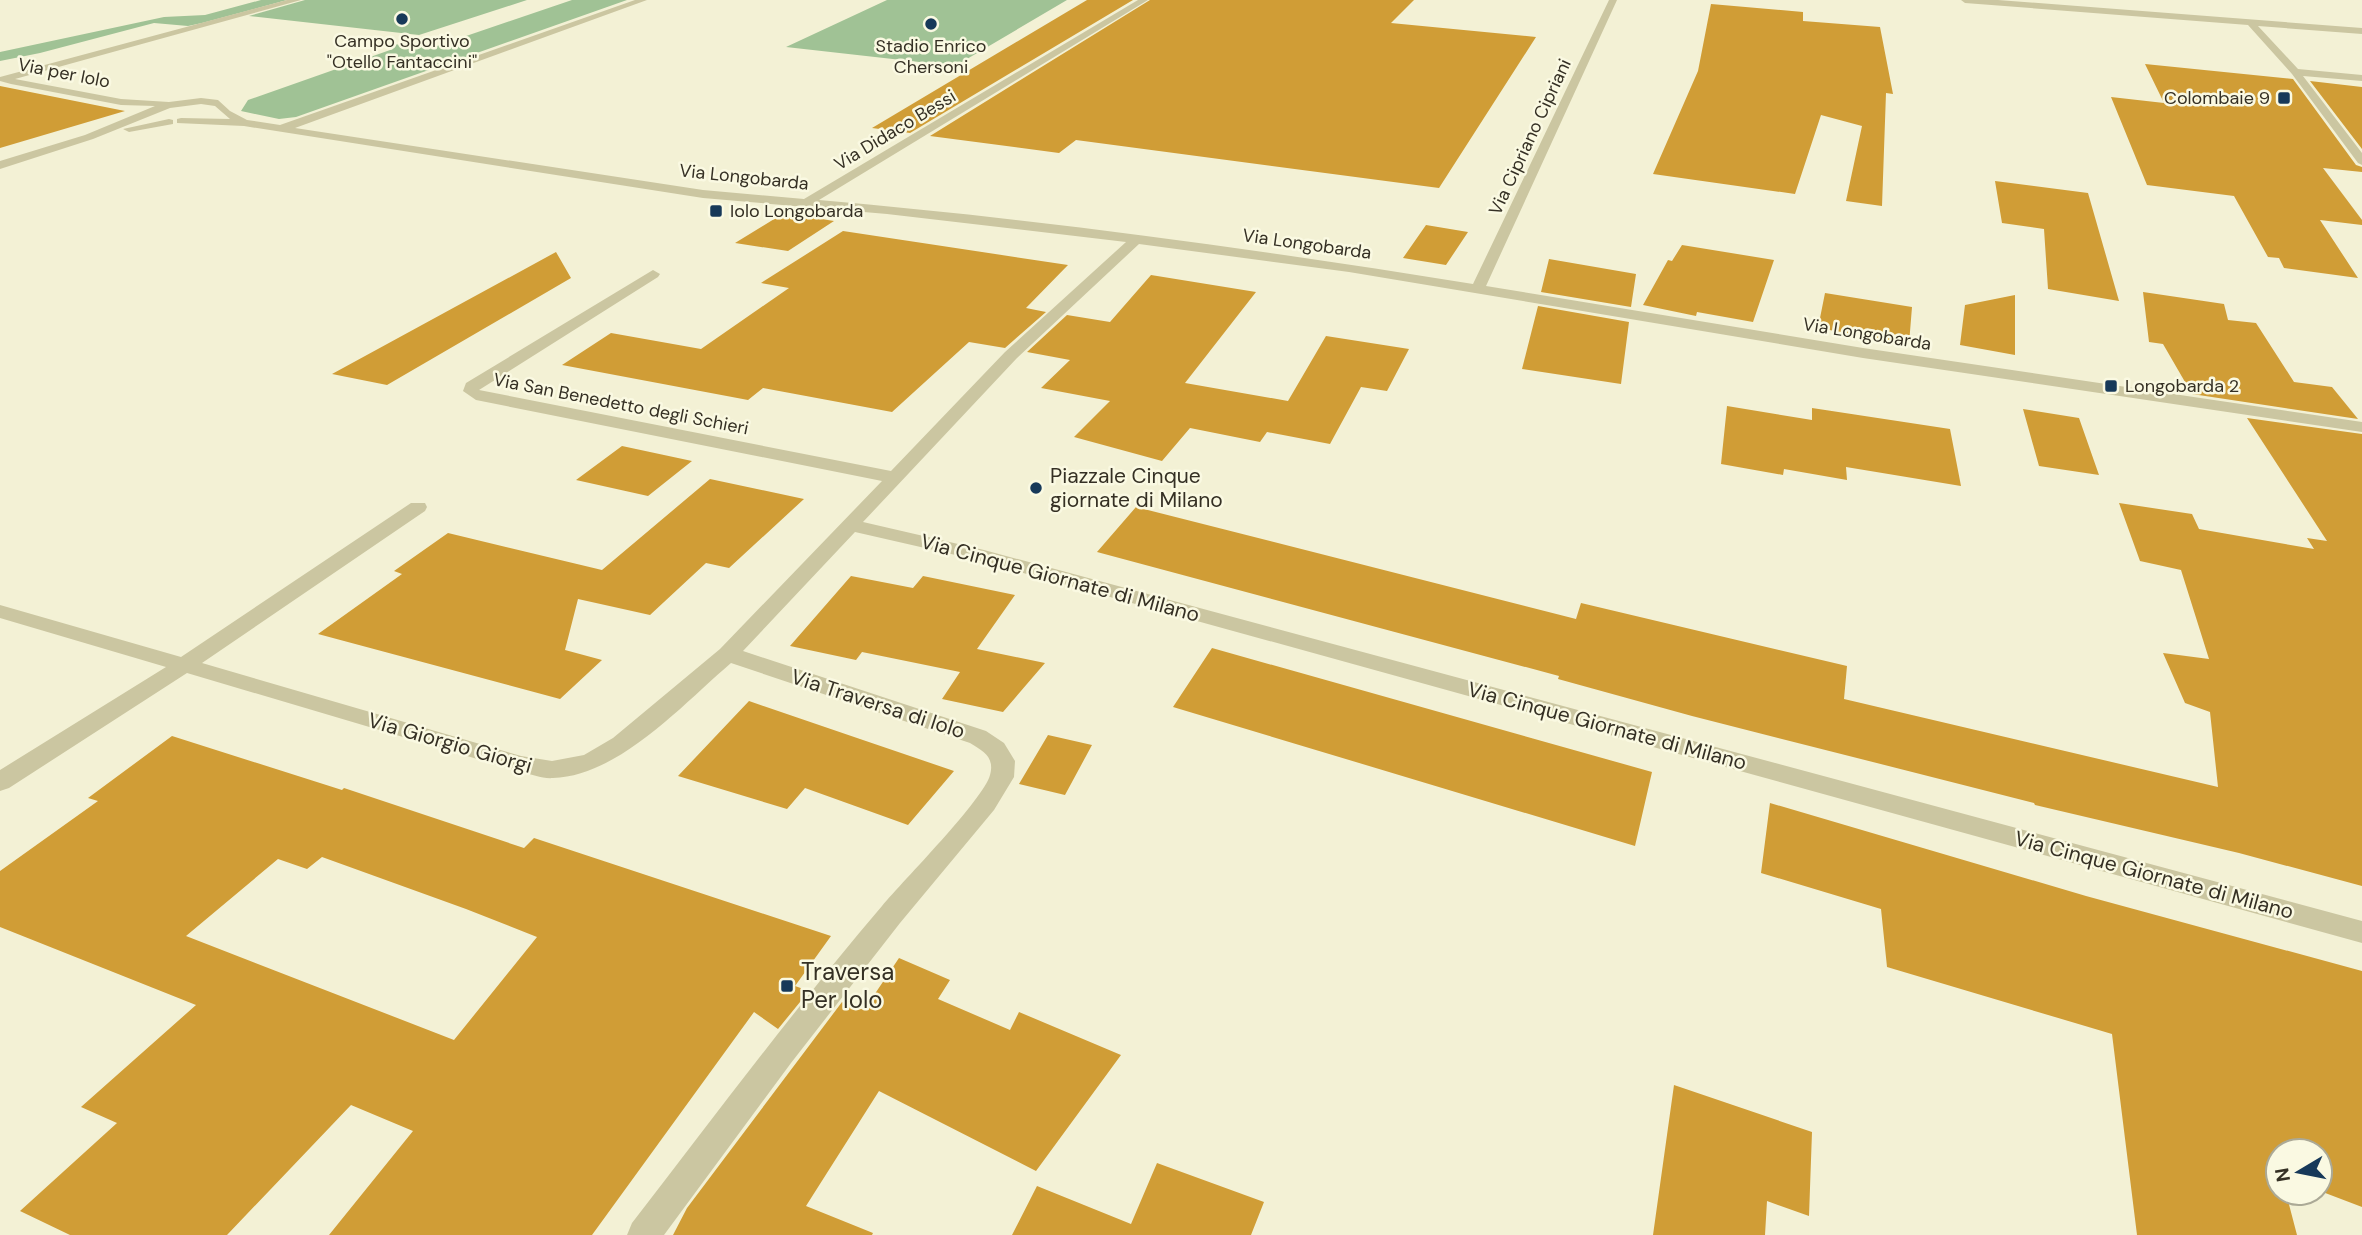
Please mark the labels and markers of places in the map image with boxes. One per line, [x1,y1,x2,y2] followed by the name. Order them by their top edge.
[394,11,410,27] marker: Campo Sportivo "Otello Fantaccini"
[923,16,939,32] marker: Stadio Enrico Chersoni
[327,29,477,74] place label: Campo Sportivo "Otello Fantaccini"
[876,34,986,79] place label: Stadio Enrico Chersoni
[2164,86,2270,110] place label: Colombaie 9
[2276,90,2292,106] marker: Colombaie 9
[730,199,863,223] place label: Iolo Longobarda
[708,203,724,219] marker: Iolo Longobarda
[2125,374,2239,398] place label: Longobarda 2
[2103,378,2119,394] marker: Longobarda 2
[1050,462,1223,514] place label: Piazzale Cinque giornate di Milano
[1028,480,1044,496] marker: Piazzale Cinque giornate di Milano
[801,956,894,1015] place label: Traversa Per Iolo
[779,978,795,994] marker: Traversa Per Iolo

